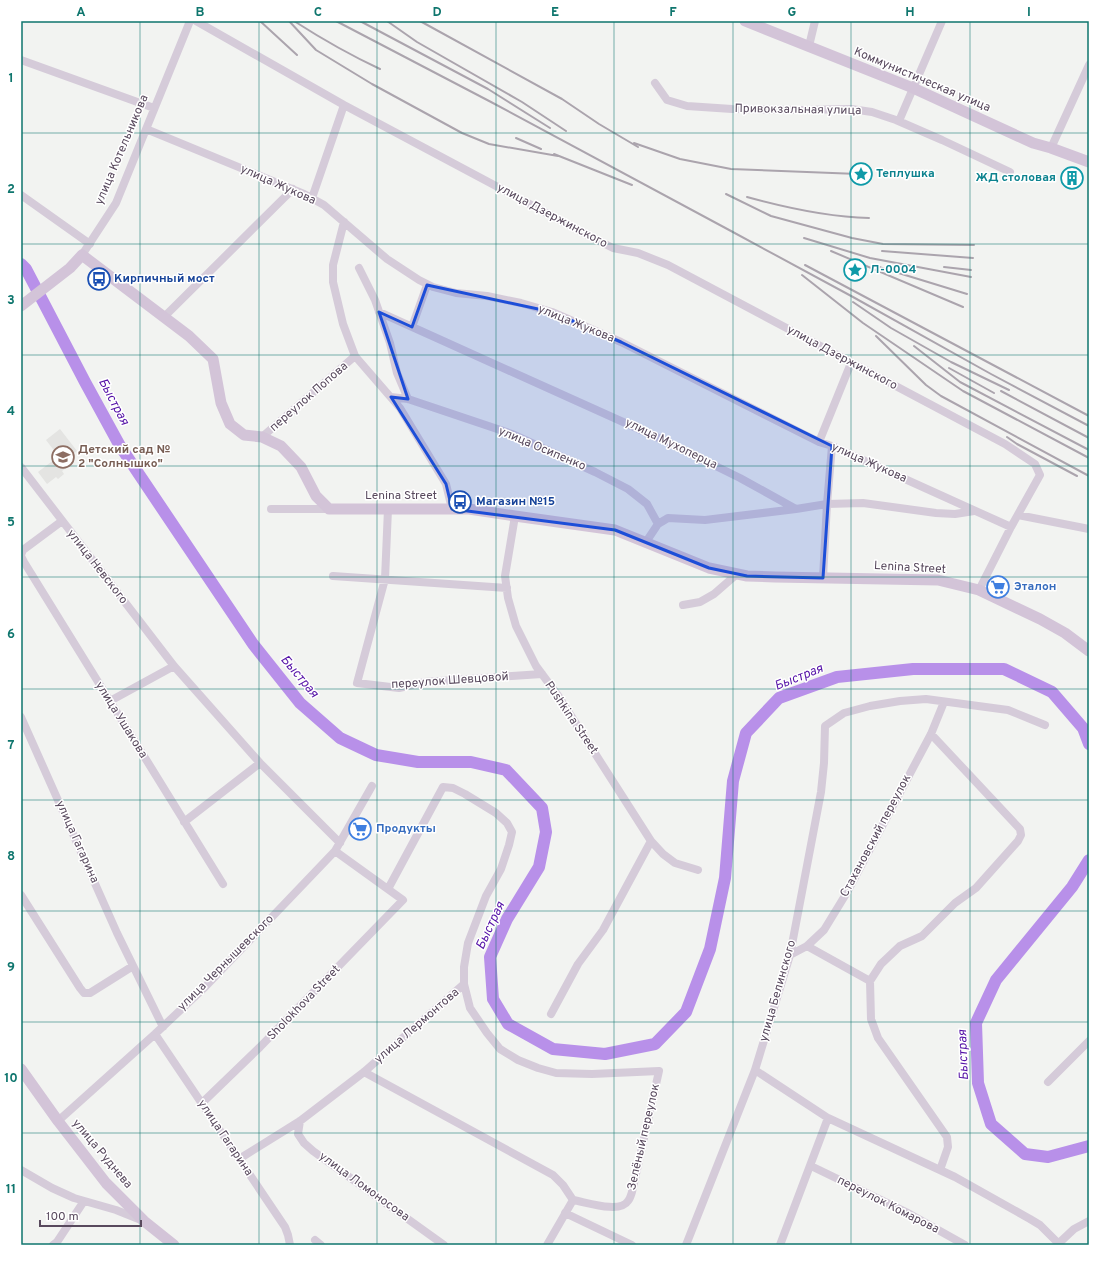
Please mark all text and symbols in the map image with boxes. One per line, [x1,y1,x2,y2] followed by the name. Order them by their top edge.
[76,5,86,21] text: A
[196,5,205,21] text: B
[314,5,322,21] text: C
[432,5,442,21] text: D
[551,5,559,21] text: E
[669,5,677,21] text: F
[788,5,797,21] text: G
[905,5,915,21] text: H
[1027,5,1031,21] text: I
[851,44,993,116] street label: Коммунистическая улица
[8,71,14,87] text: 1
[92,92,152,208] street label: улица Котельникова
[735,101,861,119] street label: Привокзальная улица
[238,161,318,209] street label: улица Жукова
[848,161,874,187] place icon: Теплушка
[1059,165,1085,191] building icon: ЖД столовая
[876,166,935,182] place label: Теплушка
[976,170,1056,186] place label: ЖД столовая
[494,180,610,252] street label: улица Дзержинского
[7,182,15,198] text: 2
[842,257,868,283] place icon: Л-0004
[870,262,917,278] place label: Л-0004
[86,266,112,292] bus stop icon: Кирпичный мост
[114,271,215,287] place label: Кирпичный мост
[7,293,15,309] text: 3
[535,301,617,347] street label: улица Жукова
[784,322,900,394] street label: улица Дзержинского
[266,359,352,435] street label: переулок Попова
[94,376,132,428] water label: Быстрая
[7,404,15,420] text: 4
[622,415,720,473] street label: улица Мухоперца
[496,423,588,475] street label: улица Осипенко
[829,439,909,487] street label: улица Жукова
[78,442,170,472] place label: Детский сад № 2 "Солнышко"
[50,444,76,470] school or university icon: Детский сад № 2 "Солнышко"
[365,488,437,504] street label: Lenina Street
[447,489,473,515] bus stop icon: Магазин №15
[476,494,555,510] place label: Магазин №15
[7,515,15,531] text: 5
[63,526,131,608] street label: улица Невского
[874,558,946,578] street label: Lenina Street
[985,574,1011,600] supermarket icon: Эталон
[1014,579,1057,595] place label: Эталон
[7,627,15,643] text: 6
[277,652,322,702] water label: Быстрая
[772,661,826,695] water label: Быстрая
[391,669,509,693] street label: переулок Шевцовой
[541,678,601,758] street label: Pushkina Street
[91,679,151,761] street label: улица Ушакова
[8,738,15,754] text: 7
[837,772,915,900] street label: Стахановский переулок
[52,798,102,886] street label: улица Гагарина
[347,816,373,842] supermarket icon: Продукты
[376,821,436,837] place label: Продукты
[7,849,15,865] text: 8
[473,899,509,952] water label: Быстрая
[174,911,278,1015] street label: улица Чернышевского
[756,938,800,1044] street label: улица Белинского
[7,960,15,976] text: 9
[264,962,344,1044] street label: Sholokhova Street
[371,985,463,1067] street label: улица Лермонтова
[955,1029,973,1081] water label: Быстрая
[4,1071,18,1087] text: 10
[624,1082,664,1192] street label: Зелёный переулок
[194,1097,256,1179] street label: улица Гагарина
[68,1116,136,1192] street label: улица Руднева
[316,1149,412,1225] street label: улица Ломоносова
[834,1172,942,1238] street label: переулок Комарова
[6,1182,16,1198] text: 11
[40,1202,141,1228] scale bar
[46,1209,79,1225] text: 100 m

